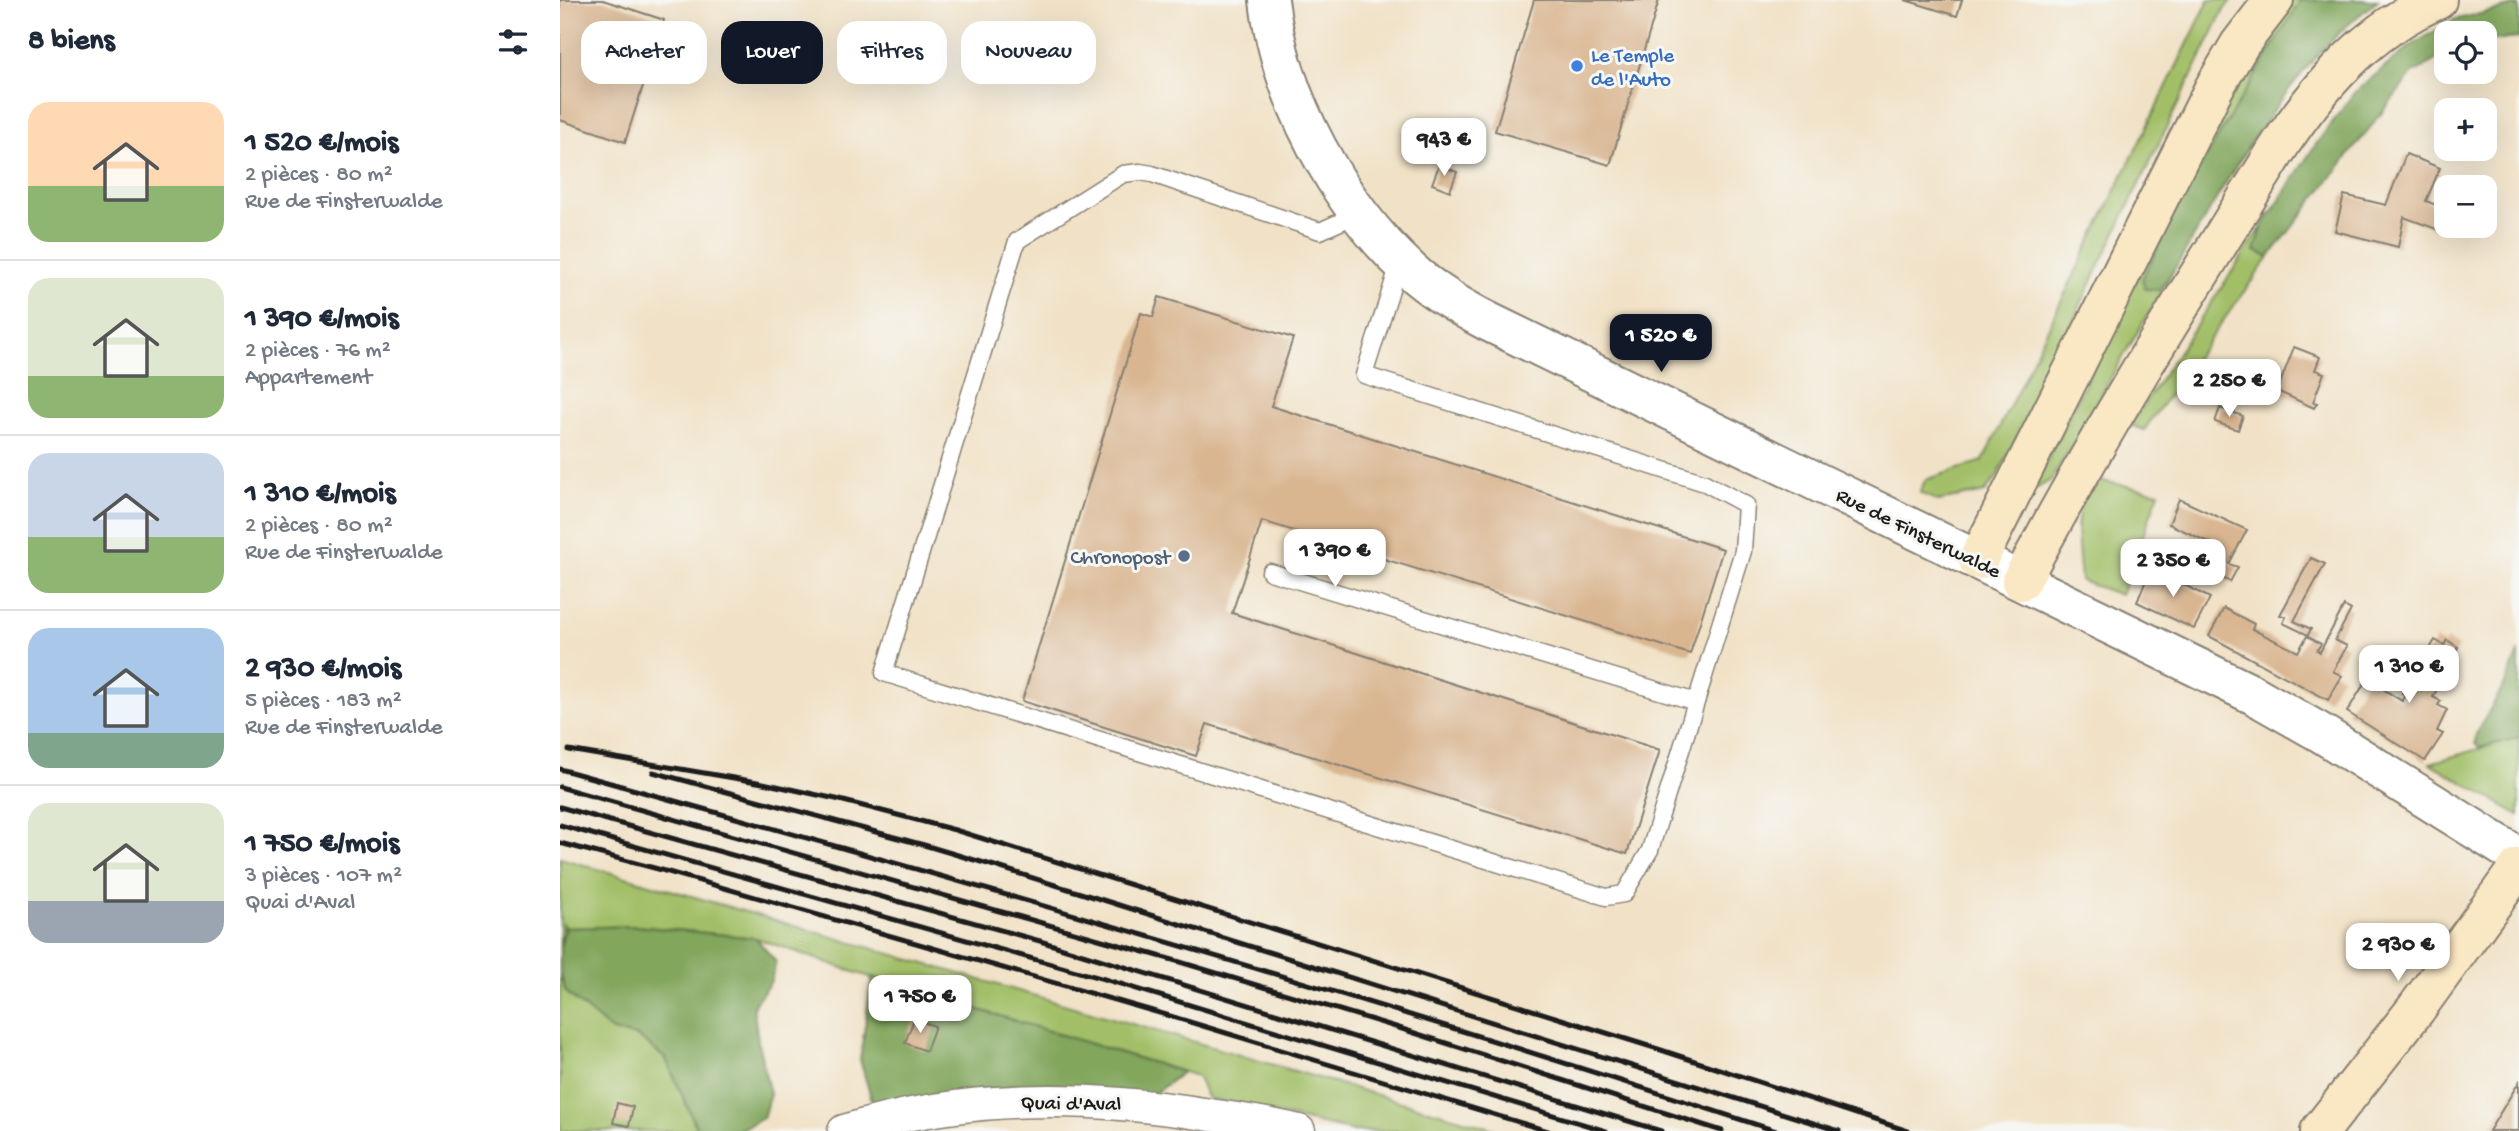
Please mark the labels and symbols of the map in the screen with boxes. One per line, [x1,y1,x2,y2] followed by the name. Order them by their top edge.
[1591,45,1675,94] place label: Le Temple de l'Auto
[1569,58,1585,74] marker: Le Temple de l'Auto
[1395,118,1493,178] pin: 943 €
[1596,314,1726,374] pin: 1 520 €
[2164,360,2294,419] pin: 2 250 €
[1831,484,2005,586] street label: Rue de Finsterwalde
[1270,530,1400,589] pin: 1 390 €
[2108,540,2238,599] pin: 2 350 €
[1071,547,1172,572] place label: Chronopost
[1176,548,1192,564] marker: Chronopost
[2344,646,2474,705] pin: 1 310 €
[2333,923,2463,983] pin: 2 930 €
[855,976,985,1035] pin: 1 750 €
[1020,1092,1122,1119] street label: Quai d'Aval

